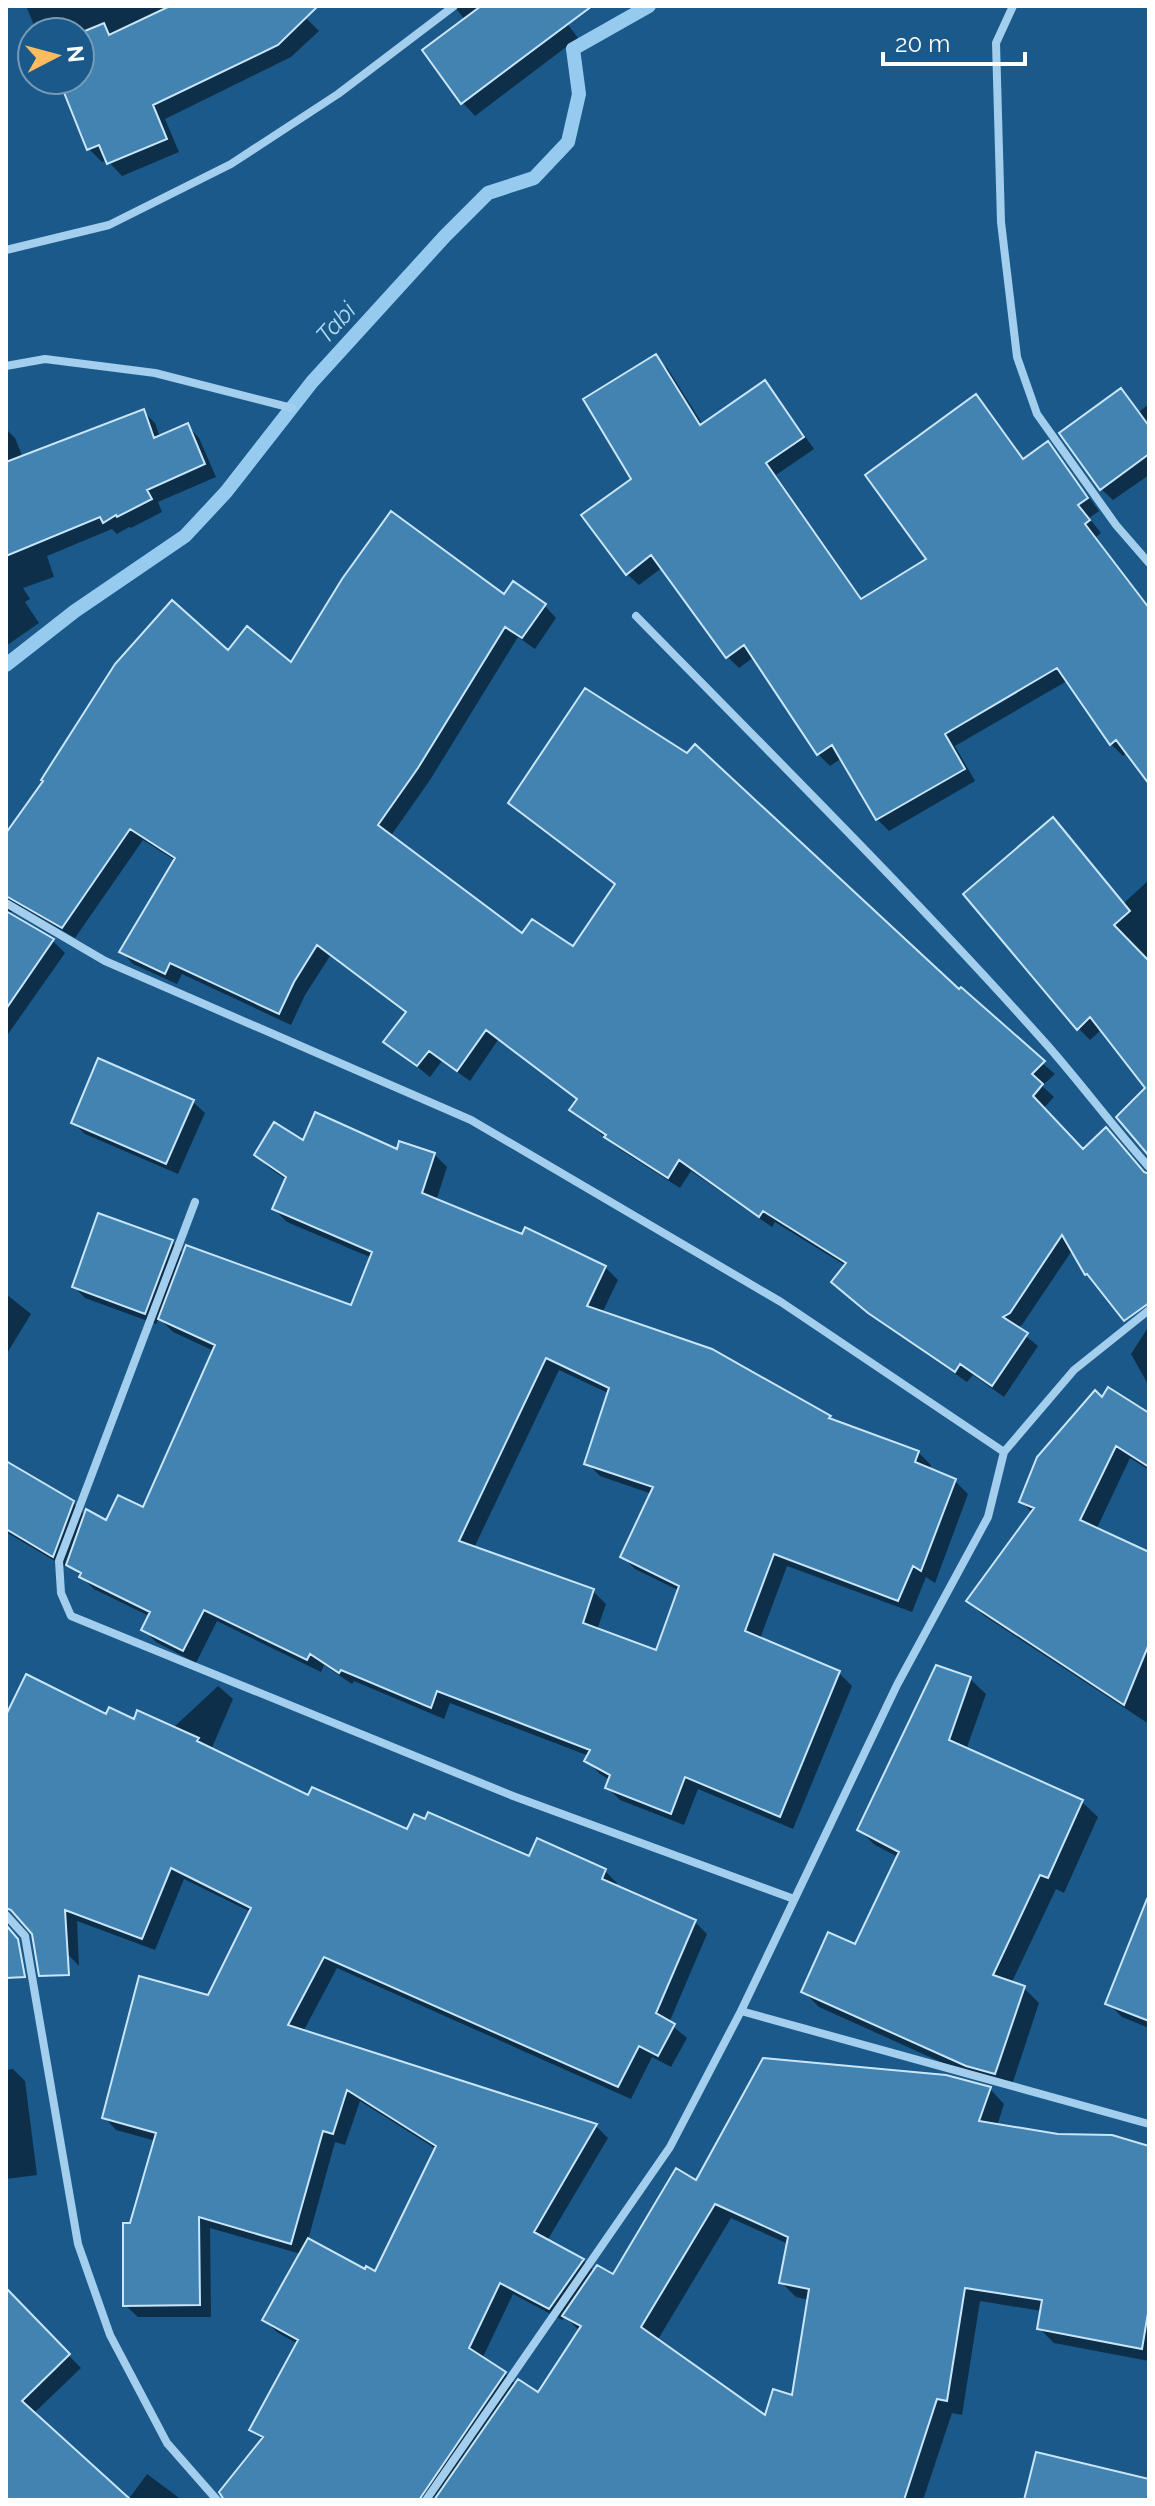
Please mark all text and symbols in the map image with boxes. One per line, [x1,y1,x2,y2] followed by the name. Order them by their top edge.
[16,16,96,96] north arrow
[883,16,1025,66] scale bar
[895,29,950,58] text: 20 m
[62,44,90,64] text: N
[310,295,362,349] water label: Tabi

